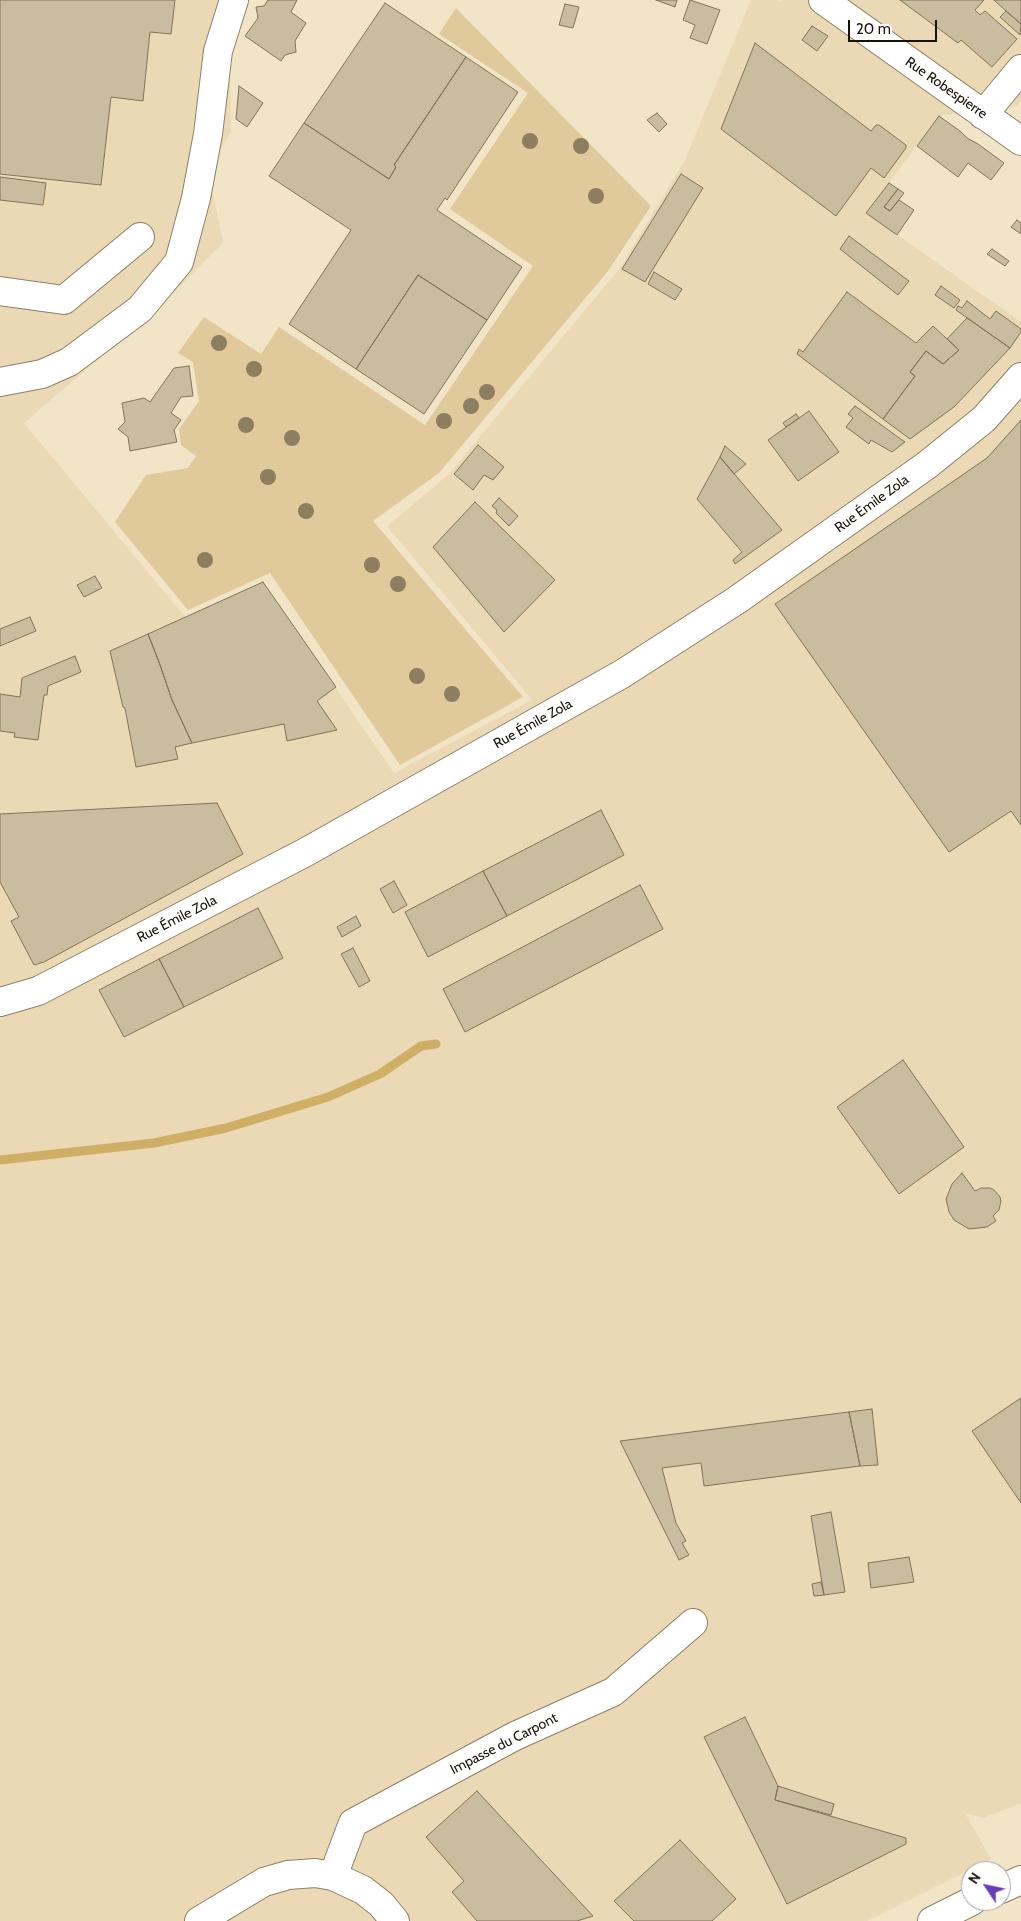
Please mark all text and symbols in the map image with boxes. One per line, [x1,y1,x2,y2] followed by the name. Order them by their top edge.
[851,10,940,42] scale bar
[856,20,891,38] text: 20 m
[902,53,990,123] street label: Rue Robespierre
[832,472,912,536] street label: Rue Émile Zola
[491,695,575,753] street label: Rue Émile Zola
[134,892,220,946] street label: Rue Émile Zola
[448,1710,560,1778] street label: Impasse du Carpont
[961,1861,1011,1911] north arrow
[964,1869,985,1887] text: N

